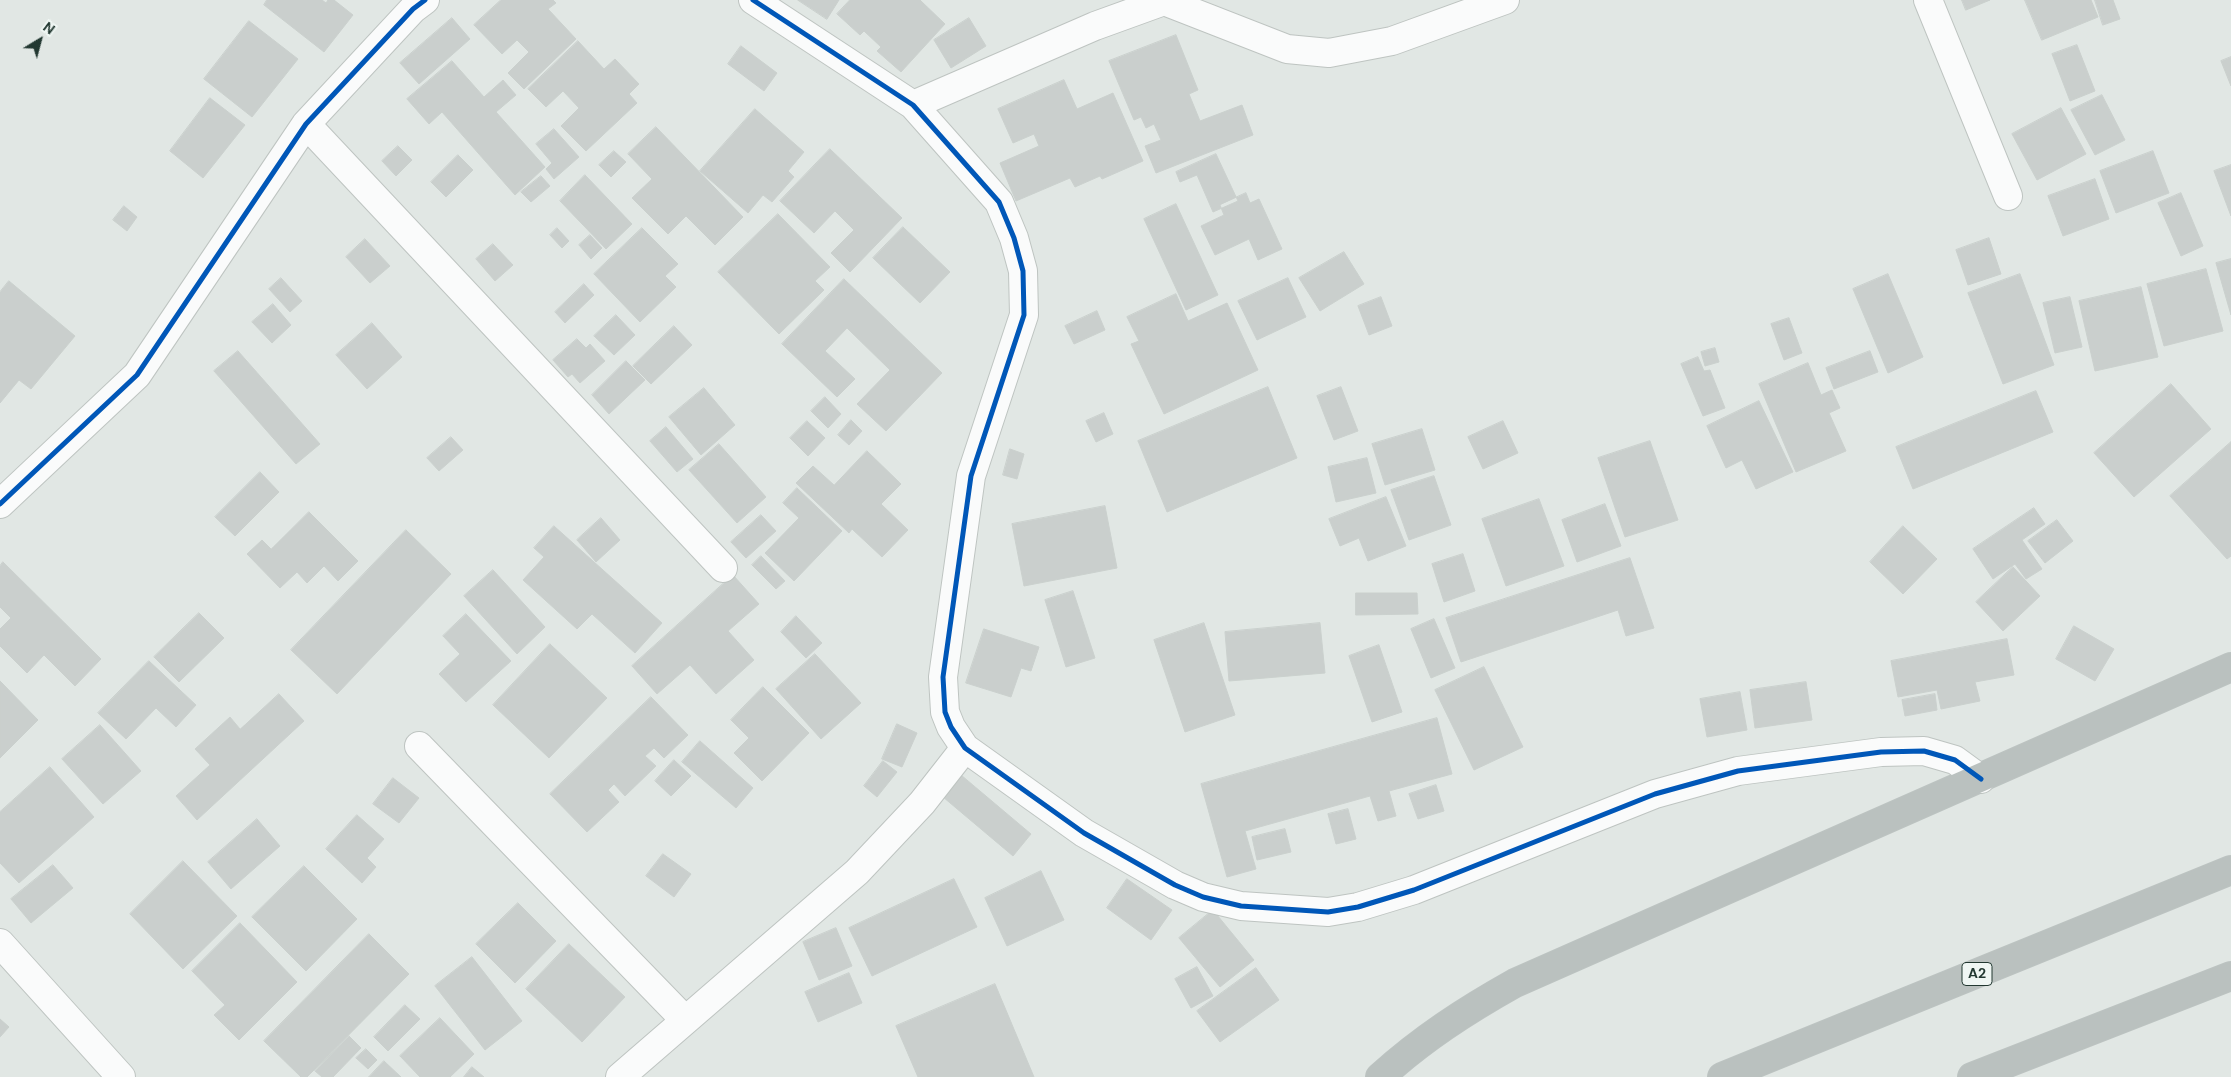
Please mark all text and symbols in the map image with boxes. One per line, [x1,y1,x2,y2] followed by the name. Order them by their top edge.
[15,15,65,65] north arrow
[40,18,59,38] text: N
[1962,962,1992,986] road number: A2

